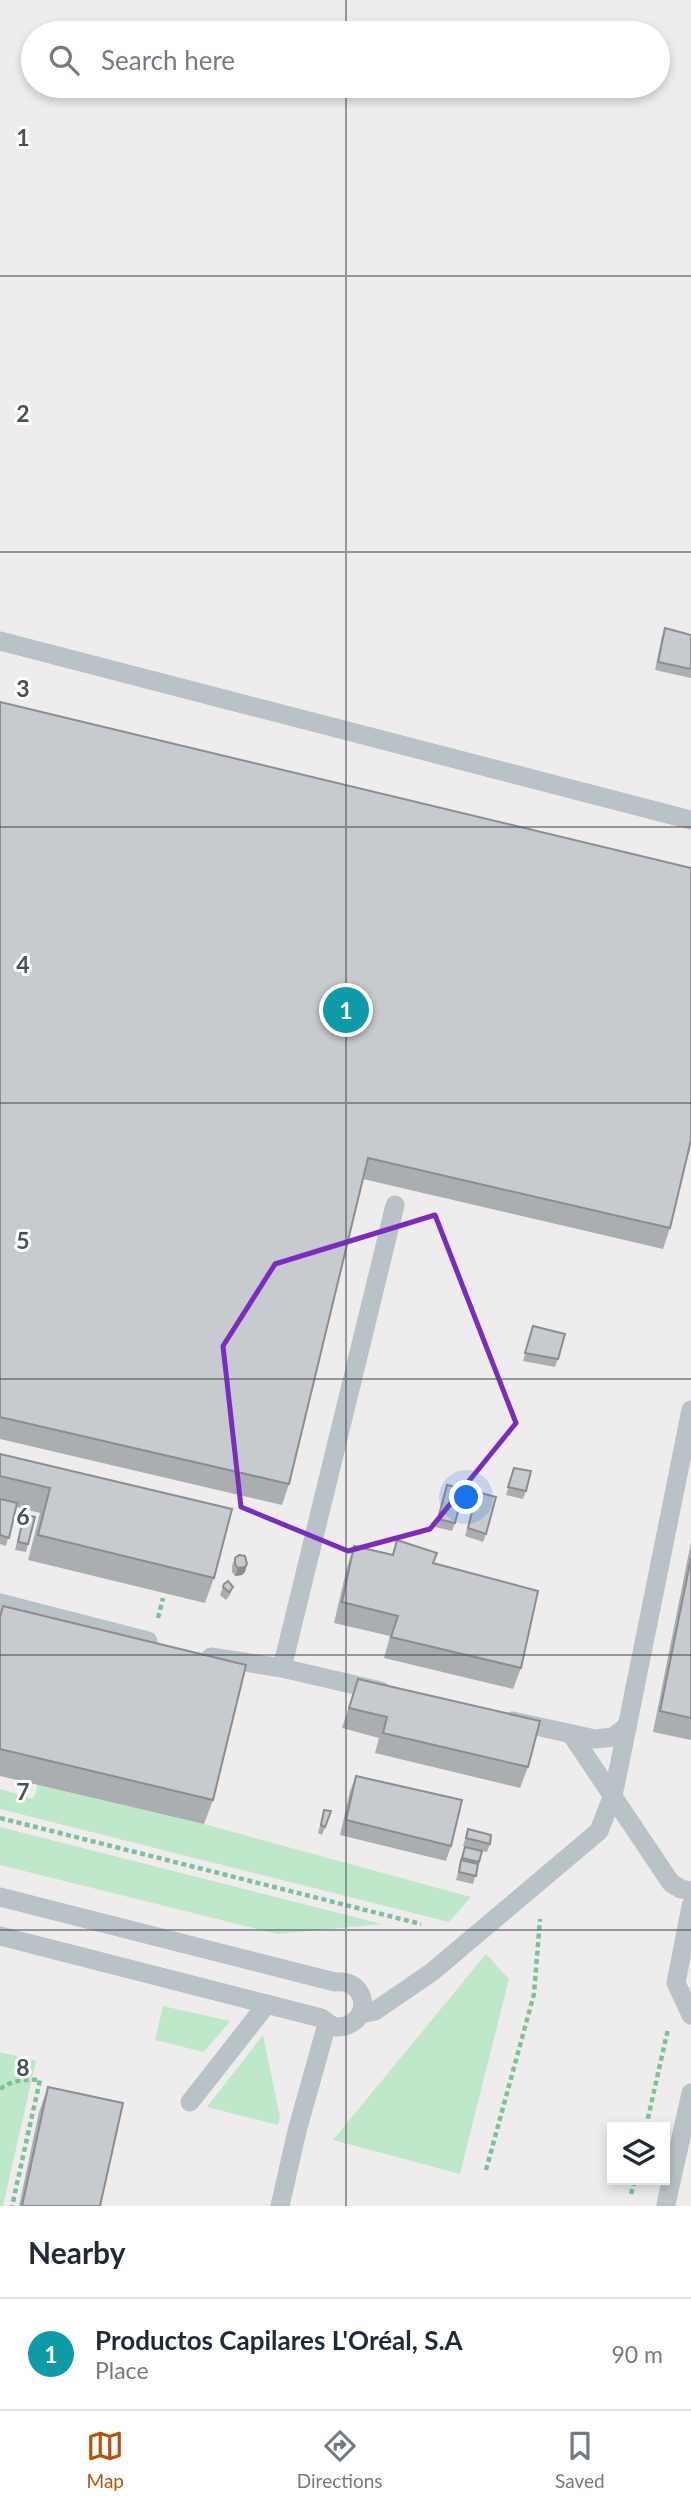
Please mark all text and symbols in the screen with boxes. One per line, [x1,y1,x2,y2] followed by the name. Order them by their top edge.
[21,21,670,98] search box
[45,41,83,79] icon: search
[101,44,235,76] text: Search here
[16,123,30,151] text: 1
[16,399,30,427] text: 2
[16,674,30,702] text: 3
[16,950,30,978] text: 4
[323,984,369,1036] pin: 1
[16,1226,30,1254] text: 5
[449,1480,483,1514] your location
[16,1502,30,1530] text: 6
[16,1777,30,1805] text: 7
[16,2053,30,2081] text: 8
[607,2122,670,2185] map controls
[607,2122,670,2185] button: layers
[28,2234,126,2270] text: Nearby
[95,2324,463,2356] text: Productos Capilares L'Oréal, S.A
[44,2340,58,2368] text: 1
[612,2340,663,2368] text: 90 m
[95,2356,149,2384] text: Place
[86,2427,124,2492] tab: Map
[297,2427,383,2492] tab: Directions
[555,2427,605,2492] tab: Saved

